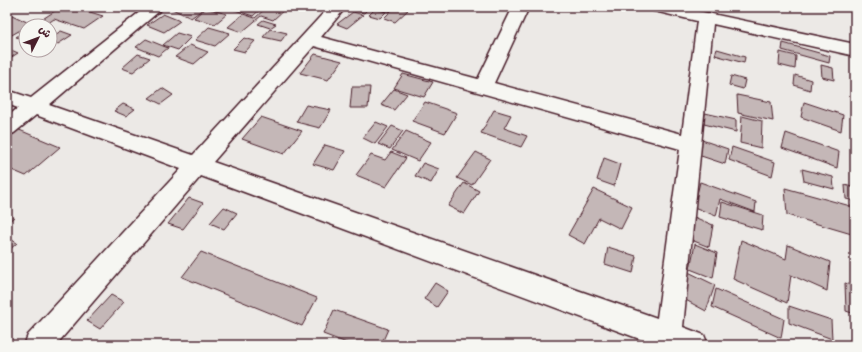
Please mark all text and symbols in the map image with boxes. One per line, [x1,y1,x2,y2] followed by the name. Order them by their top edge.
[18,18,58,58] north arrow
[34,23,54,42] text: ش

